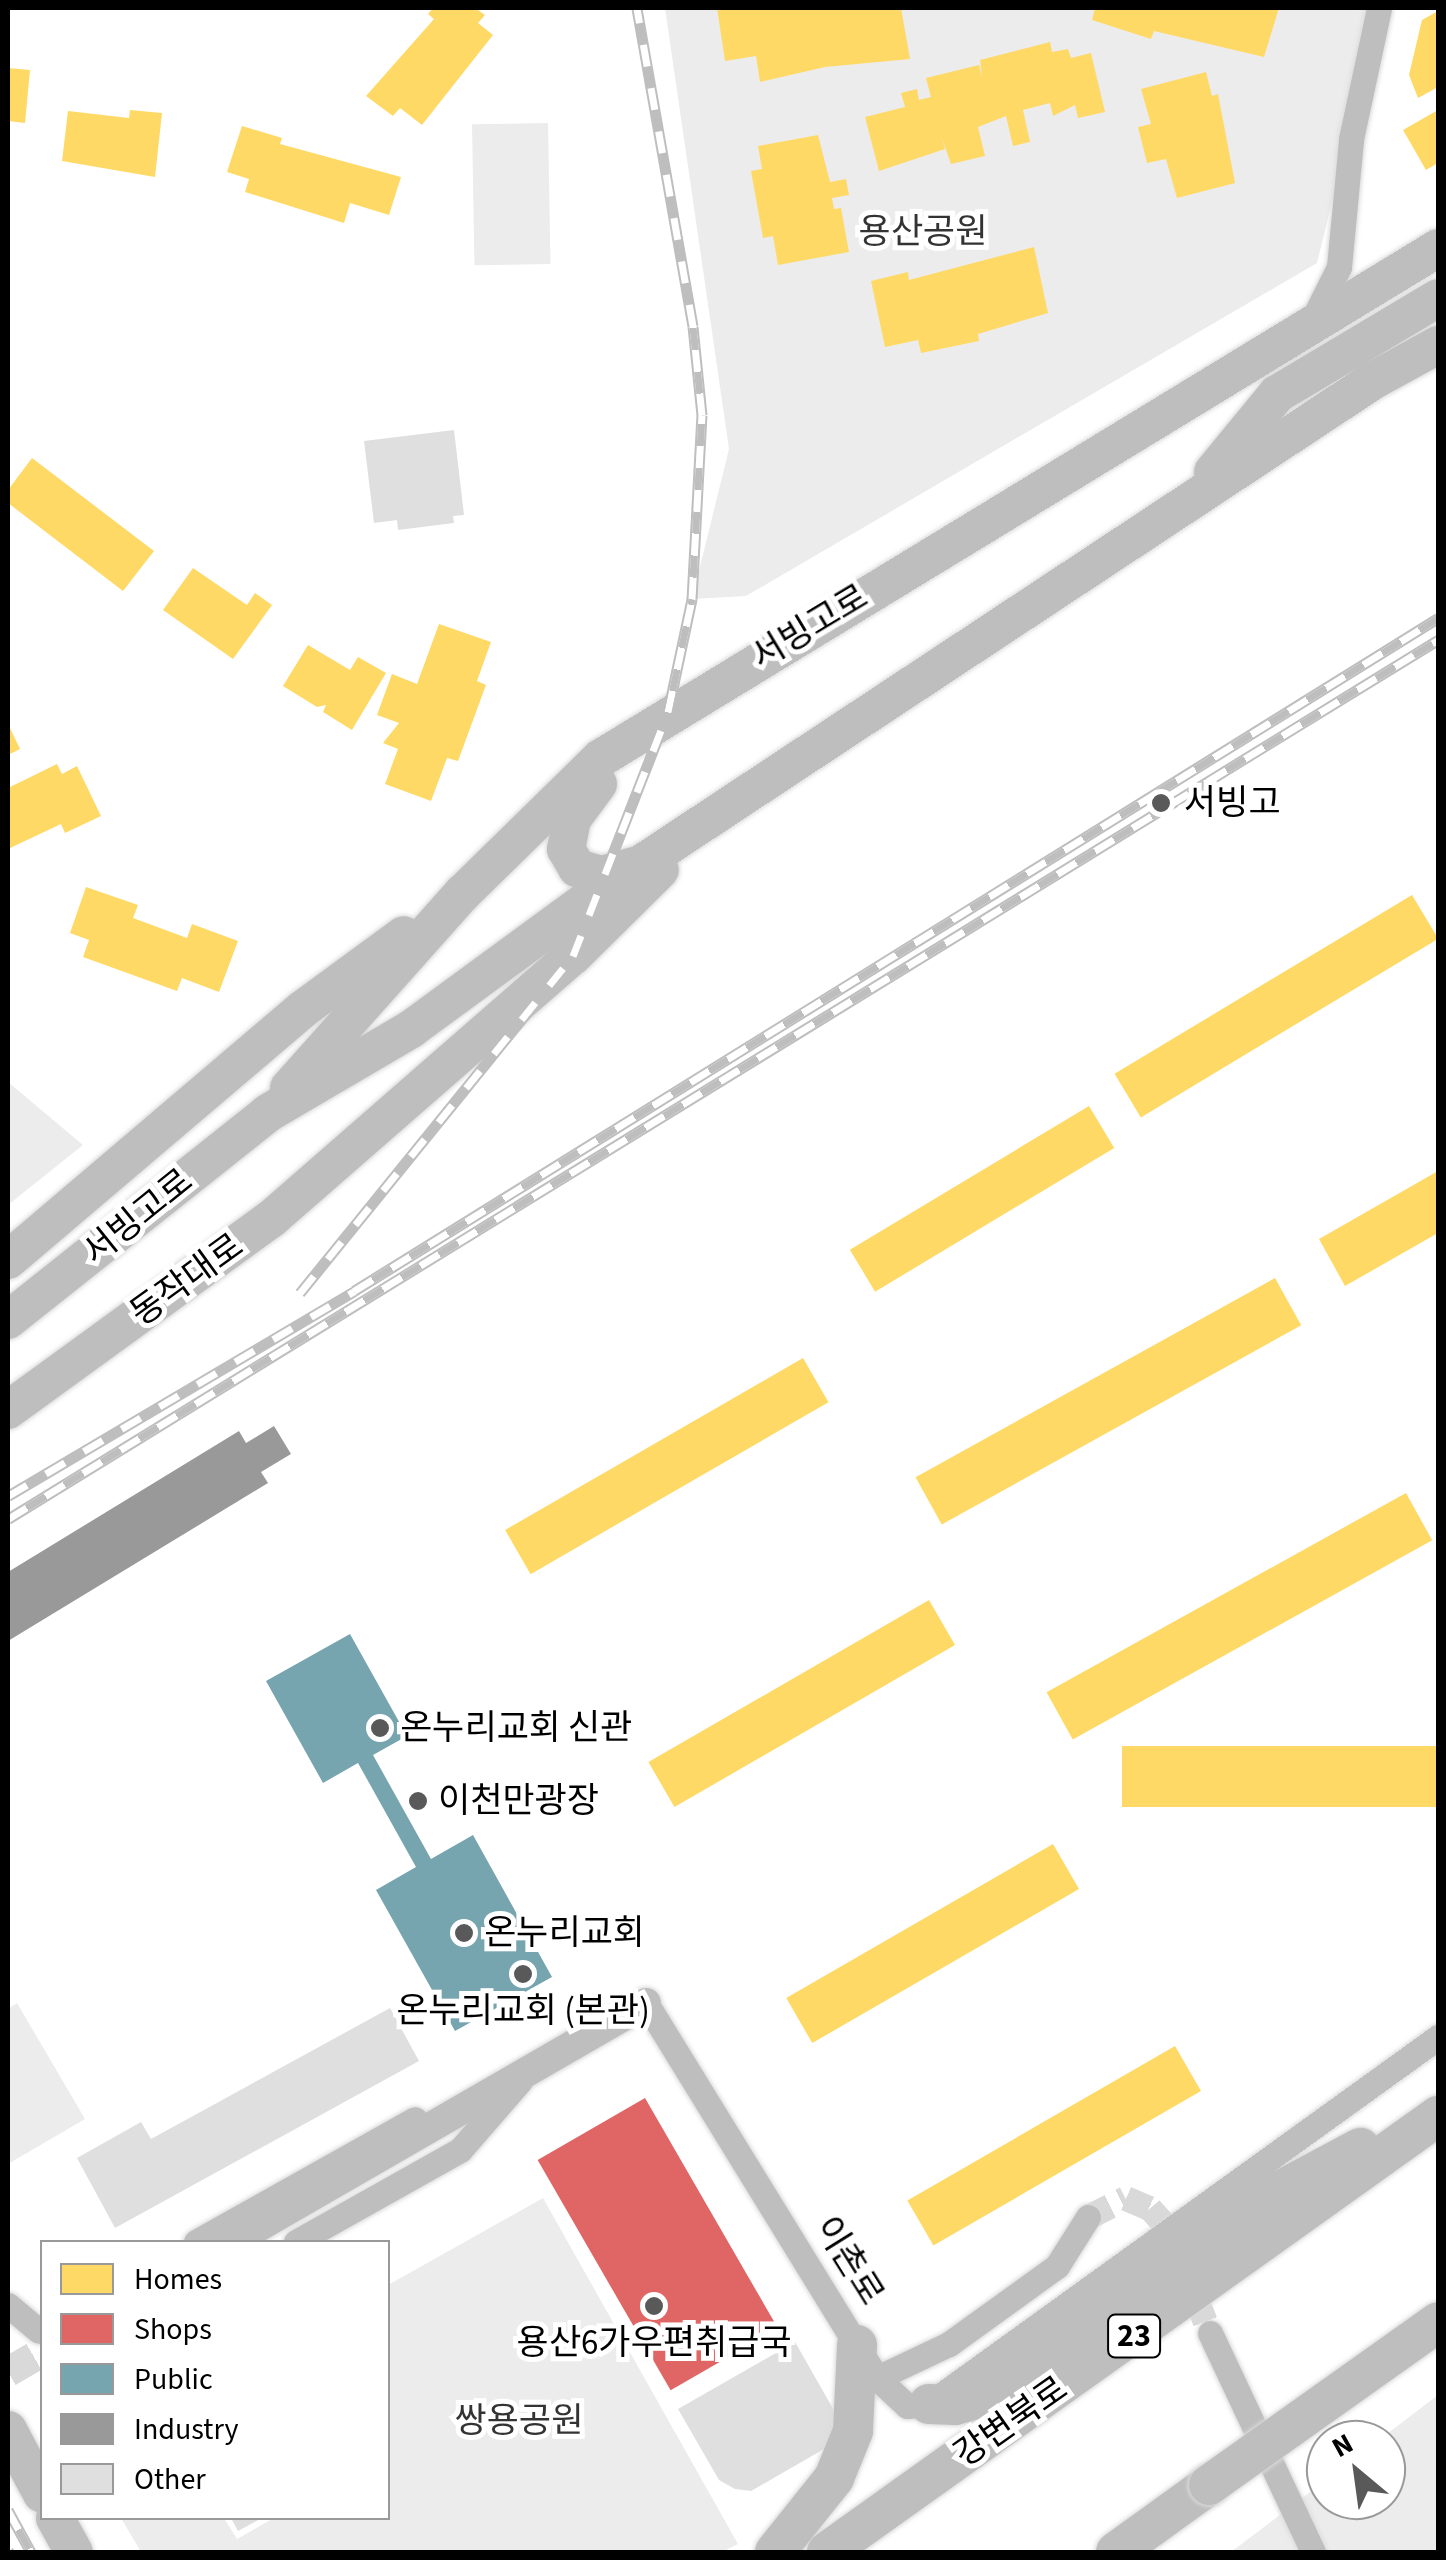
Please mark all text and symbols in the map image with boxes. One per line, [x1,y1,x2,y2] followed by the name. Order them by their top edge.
[859,211,987,253] park label: 용산공원
[744,576,876,678] street label: 서빙고로
[1184,782,1281,824] place label: 서빙고
[1148,790,1174,816] marker: 서빙고
[75,1160,201,1274] street label: 서빙고로
[123,1225,251,1335] street label: 동작대로
[400,1707,632,1749] place label: 온누리교회 신관
[369,1717,391,1739] marker: 온누리교회 신관
[438,1780,599,1822] place label: 이천만광장
[407,1790,429,1812] marker: 이천만광장
[484,1912,645,1954] place label: 온누리교회
[453,1922,475,1944] marker: 온누리교회
[512,1963,534,1985] marker: 온누리교회 (본관)
[396,1990,650,2032] place label: 온누리교회 (본관)
[806,2209,892,2313] street label: 이촌로
[40,2240,390,2520] legend
[134,2258,222,2301] text: Homes
[643,2295,665,2317] marker: 용산6가우편취급국
[134,2308,212,2351] text: Shops
[1106,2309,1162,2363] road number: 23
[517,2322,791,2364] place label: 용산6가우편취급국
[134,2358,213,2401] text: Public
[946,2368,1076,2476] street label: 강변북로
[455,2400,583,2442] park label: 쌍용공원
[134,2408,239,2451] text: Industry
[1306,2420,1406,2520] north arrow
[1325,2424,1360,2468] text: N
[134,2458,206,2501] text: Other

